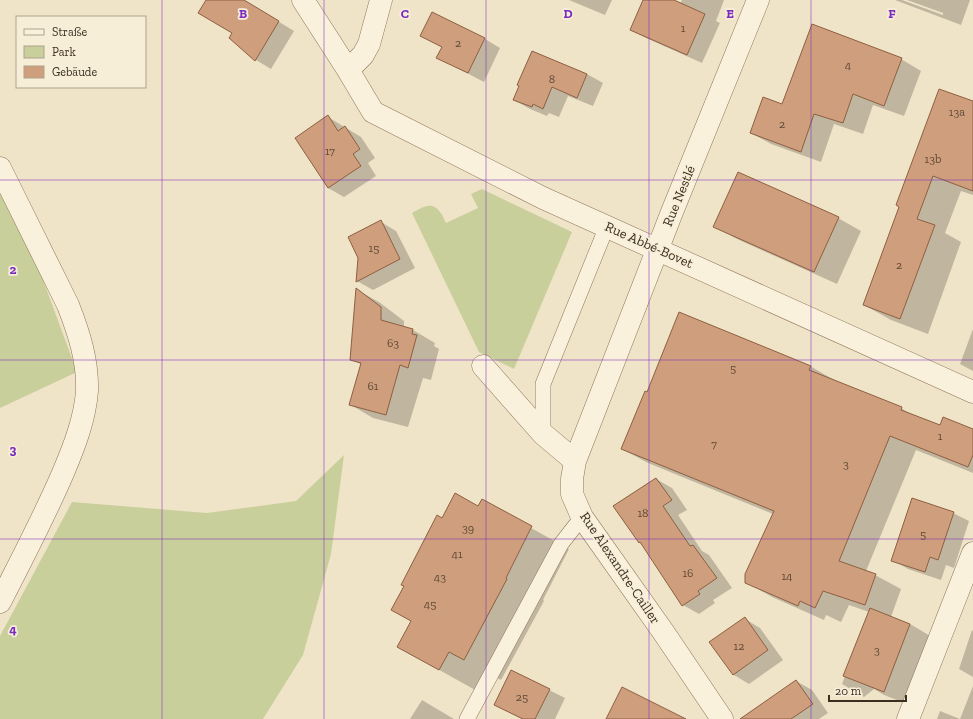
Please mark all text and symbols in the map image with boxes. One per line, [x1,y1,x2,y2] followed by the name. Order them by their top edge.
[239,6,247,21] text: B
[401,6,409,21] text: C
[563,6,573,21] text: D
[726,6,734,21] text: E
[888,6,896,21] text: F
[16,16,146,88] legend
[681,21,686,35] house number: 1
[52,25,88,39] text: Straße
[455,36,461,50] house number: 2
[52,45,77,59] text: Park
[845,58,852,72] house number: 4
[52,65,97,79] text: Gebäude
[549,72,555,86] house number: 8
[949,105,965,119] house number: 13a
[779,117,785,131] house number: 2
[325,144,335,158] house number: 17
[925,152,941,166] house number: 13b
[659,163,699,229] street label: Rue Nestlé
[602,218,697,272] street label: Rue Abbé-Bovet
[369,241,379,255] house number: 15
[896,258,902,272] house number: 2
[10,262,17,277] text: 2
[387,336,399,350] house number: 63
[730,361,736,375] house number: 5
[368,379,379,393] house number: 61
[938,429,943,443] house number: 1
[711,437,717,451] house number: 7
[10,442,17,457] text: 3
[843,457,849,471] house number: 3
[637,506,649,520] house number: 18
[576,509,664,627] street label: Rue Alexandre-Cailler
[462,521,474,535] house number: 39
[920,527,926,541] house number: 5
[451,547,463,561] house number: 41
[683,566,694,580] house number: 16
[781,569,793,583] house number: 14
[434,570,446,584] house number: 43
[424,597,436,611] house number: 45
[9,622,17,637] text: 4
[734,639,744,653] house number: 12
[874,643,880,657] house number: 3
[829,677,906,703] scale bar
[835,684,862,698] text: 20 m
[516,690,528,704] house number: 25

